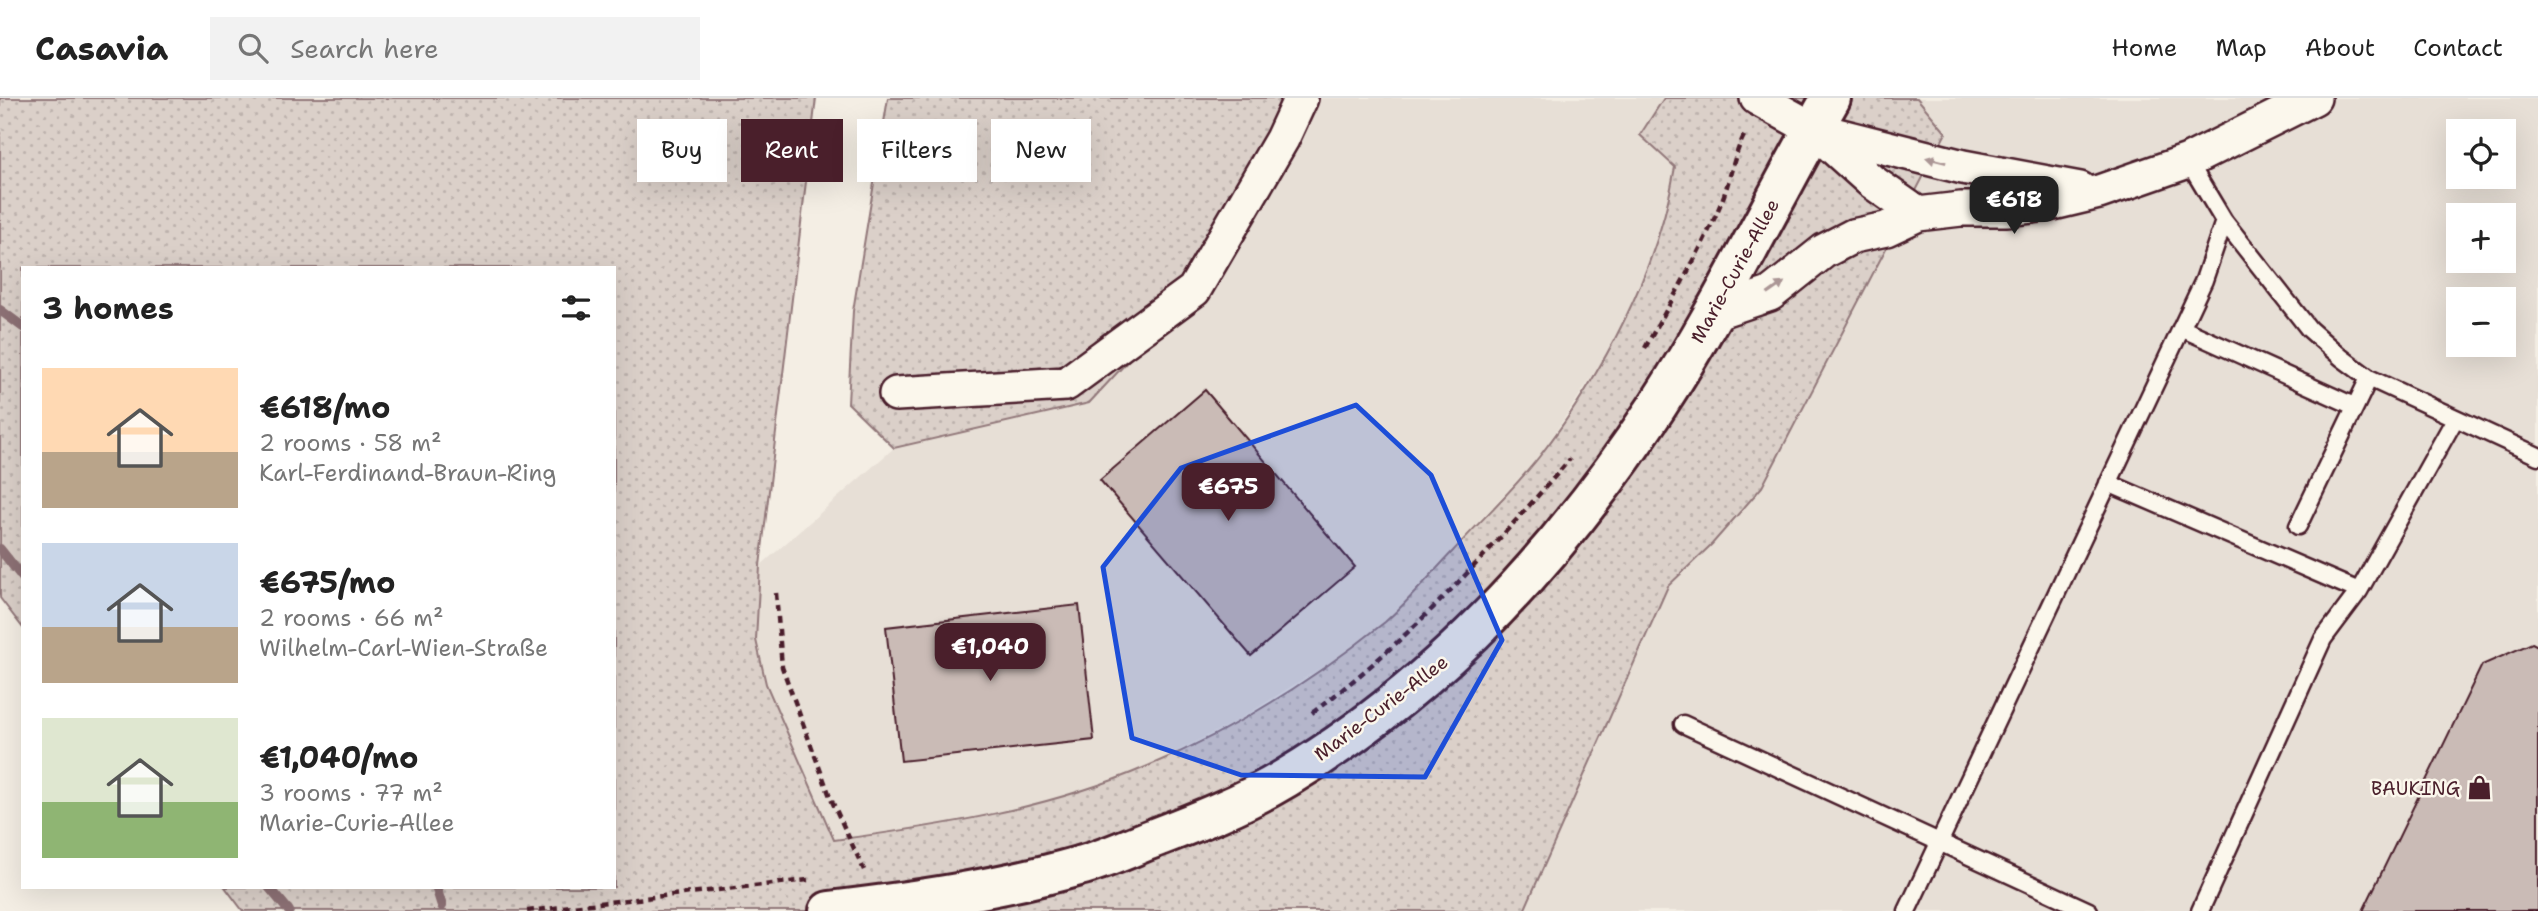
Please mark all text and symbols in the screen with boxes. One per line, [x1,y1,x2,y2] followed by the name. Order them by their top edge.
[210,17,700,80] search box
[35,26,168,71] text: Casavia
[234,29,272,67] icon: search
[290,31,439,66] text: Search here
[2111,32,2177,64] text: Home
[2215,32,2267,64] text: Map
[2305,32,2375,64] text: About
[2413,32,2503,64] text: Contact
[637,119,727,182] chip: Buy
[741,119,843,182] chip: Rent
[857,119,977,182] chip: Filters
[991,119,1091,182] chip: New
[2446,119,2516,357] map controls
[2446,119,2516,189] button: locate
[1925,154,1947,165] one-way arrow
[1973,176,2055,236] pin: €618
[1986,184,2042,214] text: €618
[1685,194,1785,348] street label: Marie-Curie-Allee
[2446,203,2516,273] button: +
[1767,281,1785,295] one-way arrow
[2446,287,2516,357] button: −
[42,288,174,329] text: 3 homes
[557,289,595,327] icon: filters
[259,387,391,428] text: €618/mo
[98,396,182,480] icon: home
[259,428,442,458] text: 2 rooms · 58 m²
[259,458,556,488] text: Karl-Ferdinand-Braun-Ring
[1187,464,1269,523] pin: €675
[1198,471,1258,501] text: €675
[259,562,396,603] text: €675/mo
[98,571,182,655] icon: home
[259,603,444,633] text: 2 rooms · 66 m²
[933,624,1047,683] pin: €1,040
[951,631,1029,661] text: €1,040
[259,633,548,663] text: Wilhelm-Carl-Wien-Straße
[1309,649,1453,767] street label: Marie-Curie-Allee
[259,737,418,778] text: €1,040/mo
[98,746,182,830] icon: home
[2466,774,2494,802] shop icon: BAUKING
[2371,776,2460,801] place label: BAUKING
[259,778,443,808] text: 3 rooms · 77 m²
[259,808,455,838] text: Marie-Curie-Allee

